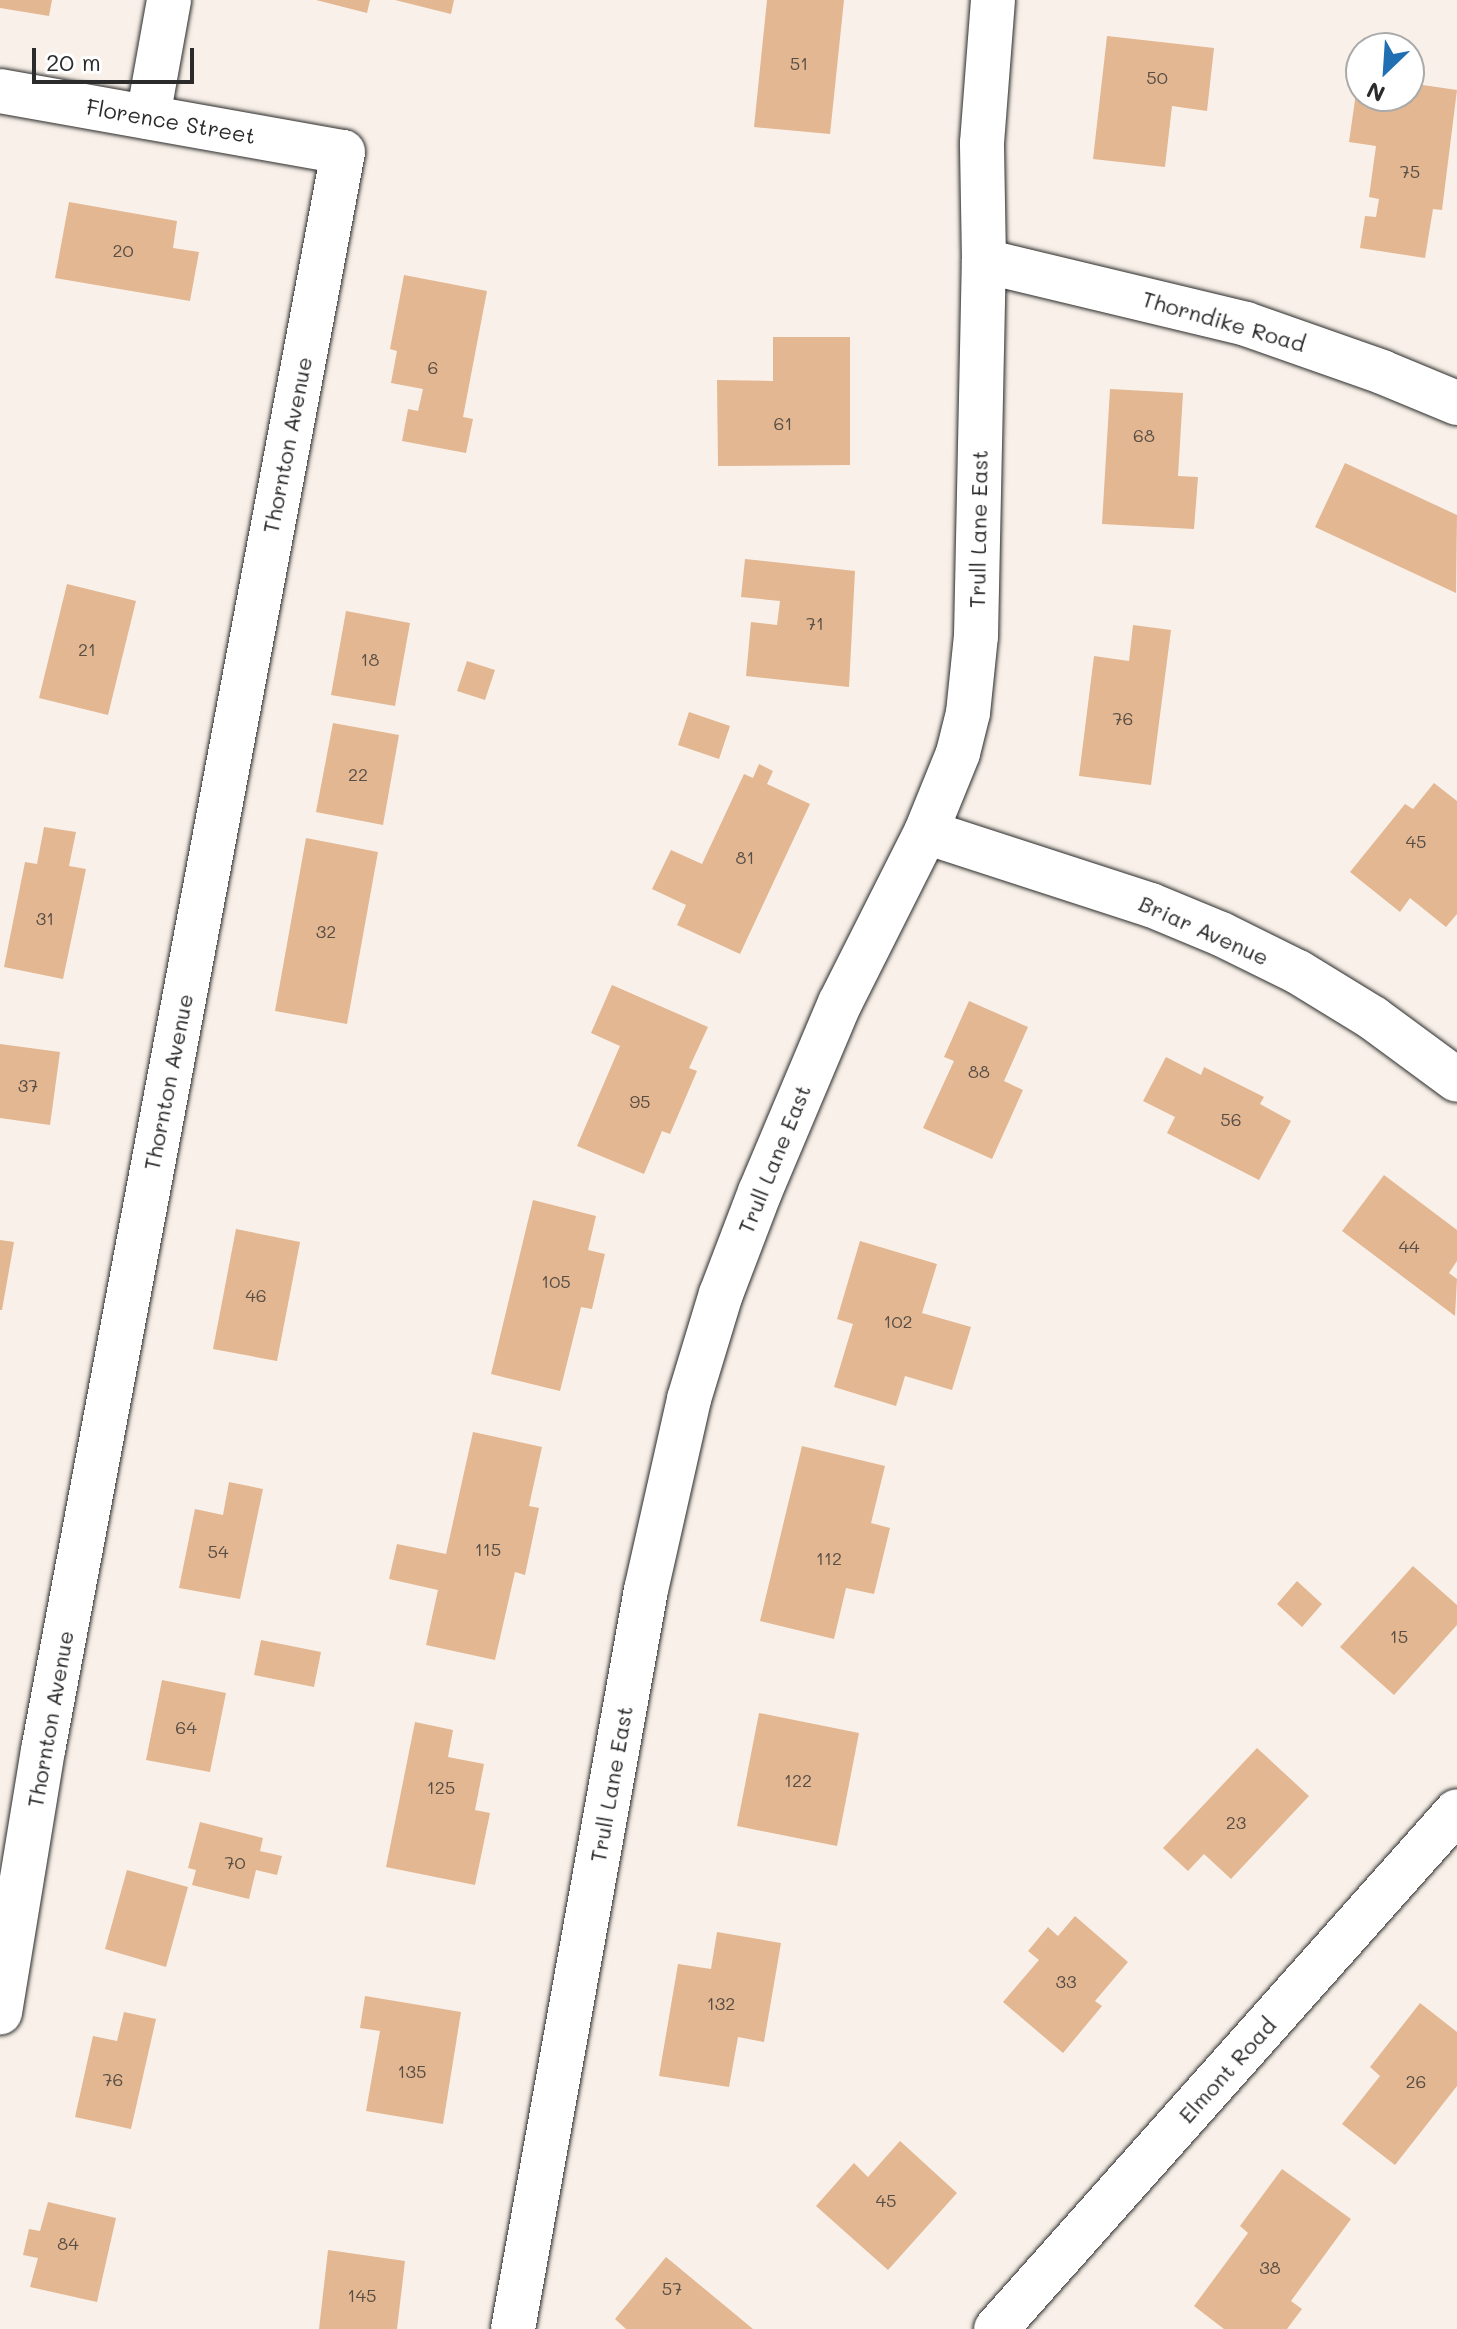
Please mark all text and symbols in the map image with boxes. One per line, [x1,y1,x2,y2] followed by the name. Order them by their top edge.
[36,32,198,82] scale bar
[1345,32,1425,112] north arrow
[46,46,101,77] text: 20 m
[790,52,808,74] house number: 51
[1146,66,1168,88] house number: 50
[1362,76,1389,109] text: N
[84,93,258,149] street label: Florence Street
[1400,160,1420,182] house number: 75
[112,239,134,261] house number: 20
[1139,285,1309,357] street label: Thorndike Road
[257,355,317,535] street label: Thornton Avenue
[428,356,438,378] house number: 6
[774,412,792,434] house number: 61
[1133,424,1155,446] house number: 68
[963,450,993,608] street label: Trull Lane East
[806,612,824,634] house number: 71
[78,638,96,660] house number: 21
[361,648,379,670] house number: 18
[1113,707,1133,729] house number: 76
[348,763,368,785] house number: 22
[1405,830,1427,852] house number: 45
[736,846,754,868] house number: 81
[1135,890,1273,970] street label: Briar Avenue
[36,907,54,929] house number: 31
[316,920,336,942] house number: 32
[138,992,198,1172] street label: Thornton Avenue
[968,1060,990,1082] house number: 88
[18,1074,38,1096] house number: 37
[732,1081,816,1237] street label: Trull Lane East
[629,1090,651,1112] house number: 95
[1220,1108,1242,1130] house number: 56
[1398,1235,1420,1257] house number: 44
[541,1270,571,1292] house number: 105
[245,1284,267,1306] house number: 46
[883,1310,913,1332] house number: 102
[475,1538,501,1560] house number: 115
[207,1540,229,1562] house number: 54
[816,1547,842,1569] house number: 112
[1390,1625,1408,1647] house number: 15
[21,1629,79,1809] street label: Thornton Avenue
[584,1704,638,1864] street label: Trull Lane East
[175,1716,197,1738] house number: 64
[784,1769,812,1791] house number: 122
[427,1776,455,1798] house number: 125
[1226,1811,1246,1833] house number: 23
[224,1851,246,1873] house number: 70
[1055,1970,1077,1992] house number: 33
[707,1992,735,2014] house number: 132
[1173,2012,1281,2128] street label: Elmont Road
[397,2060,427,2082] house number: 135
[103,2068,123,2090] house number: 76
[1406,2070,1426,2092] house number: 26
[875,2189,897,2211] house number: 45
[57,2232,79,2254] house number: 84
[1259,2256,1281,2278] house number: 38
[662,2277,682,2299] house number: 57
[347,2284,377,2306] house number: 145

